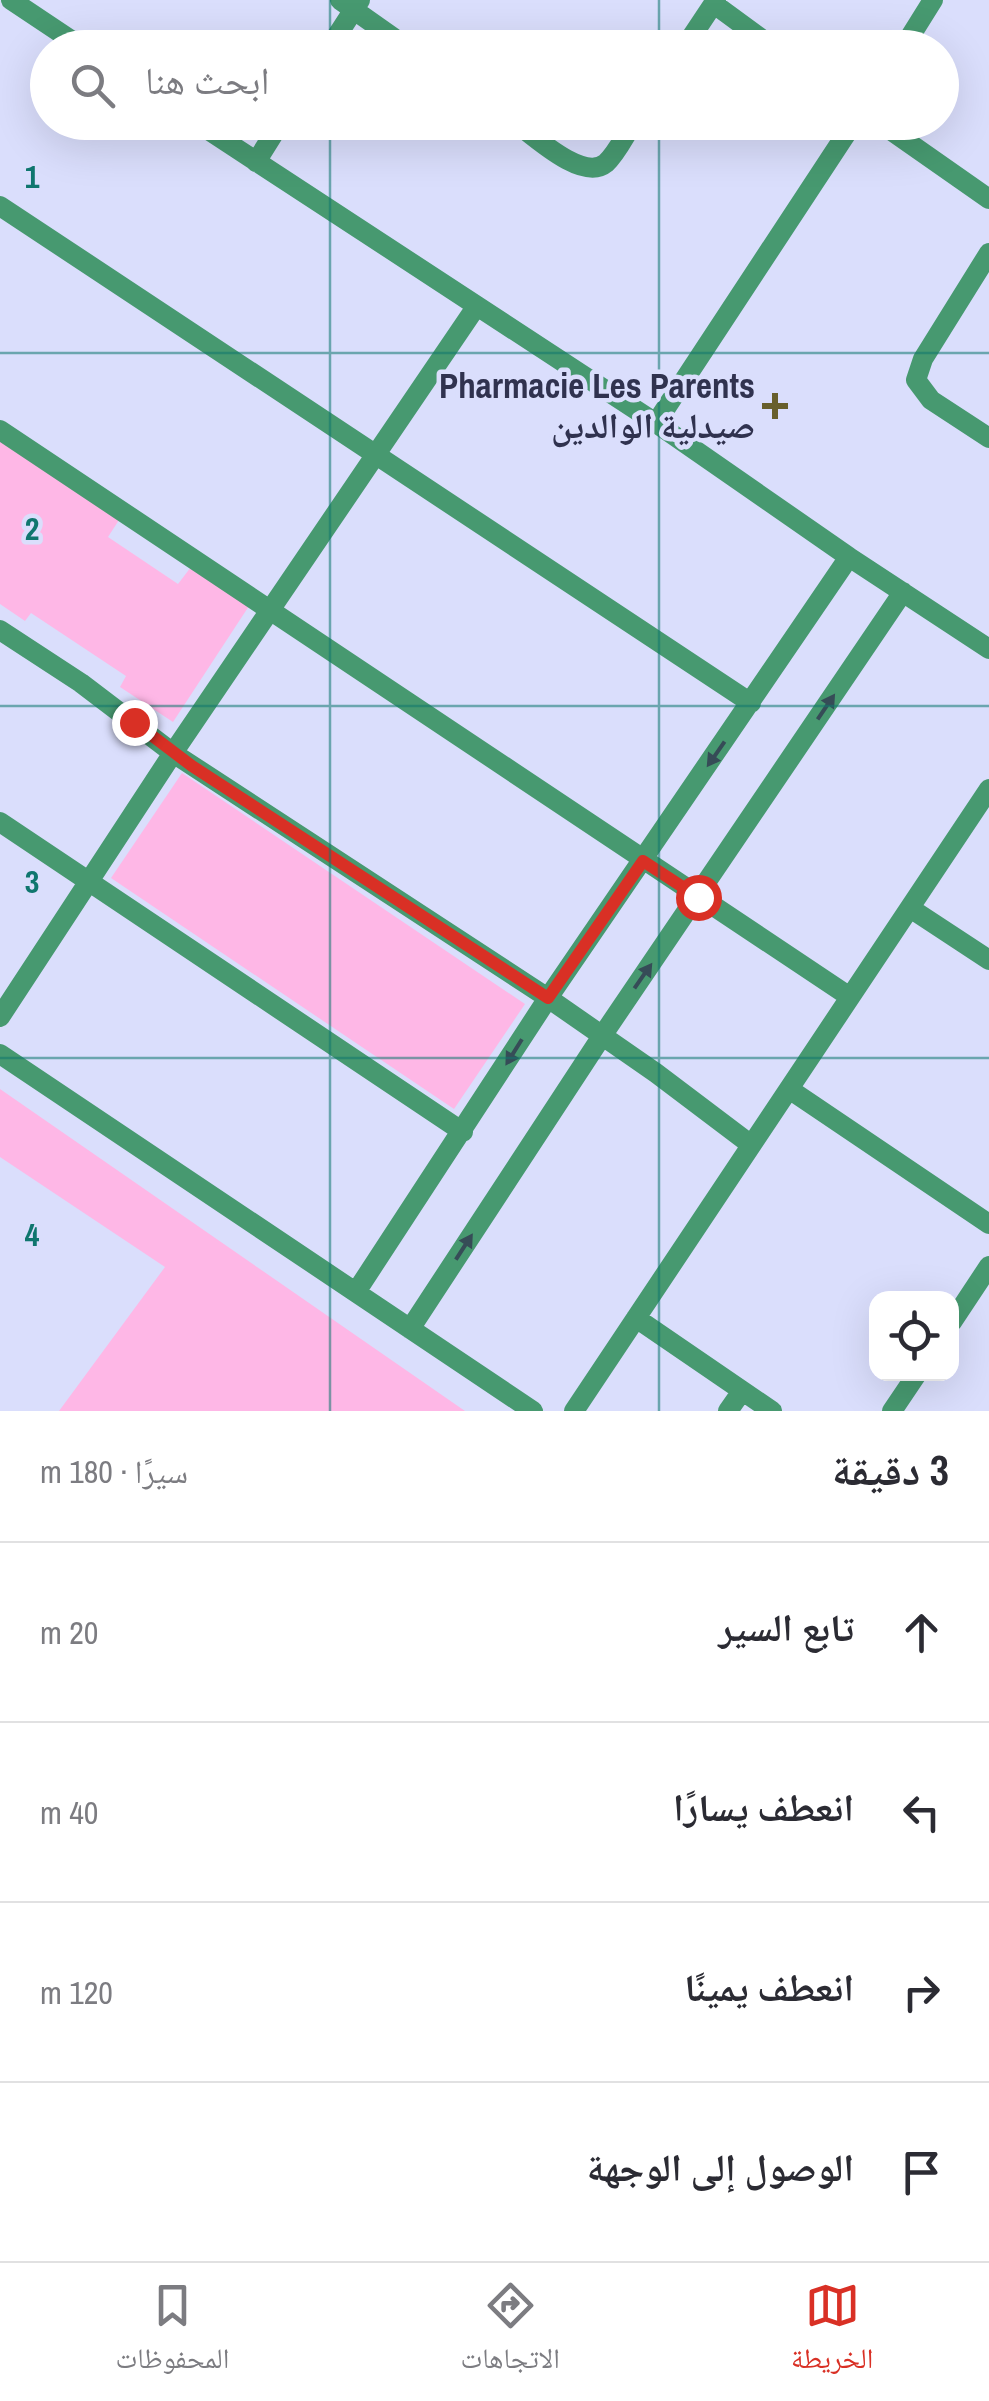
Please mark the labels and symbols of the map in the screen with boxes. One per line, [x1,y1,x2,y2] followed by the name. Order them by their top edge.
[25,155,40,198] text: 1
[439,362,755,449] place label: Pharmacie Les Parents صيدلية الوالدين
[764,395,786,417] marker: Pharmacie Les Parents صيدلية الوالدين
[25,507,39,550] text: 2
[816,694,834,721] one-way arrow
[112,700,158,746] route end
[707,741,726,768] one-way arrow
[25,860,39,903] text: 3
[676,875,722,921] route start
[633,963,652,990] one-way arrow
[506,1038,523,1066] one-way arrow
[25,1213,40,1256] text: 4
[454,1234,472,1261] one-way arrow

